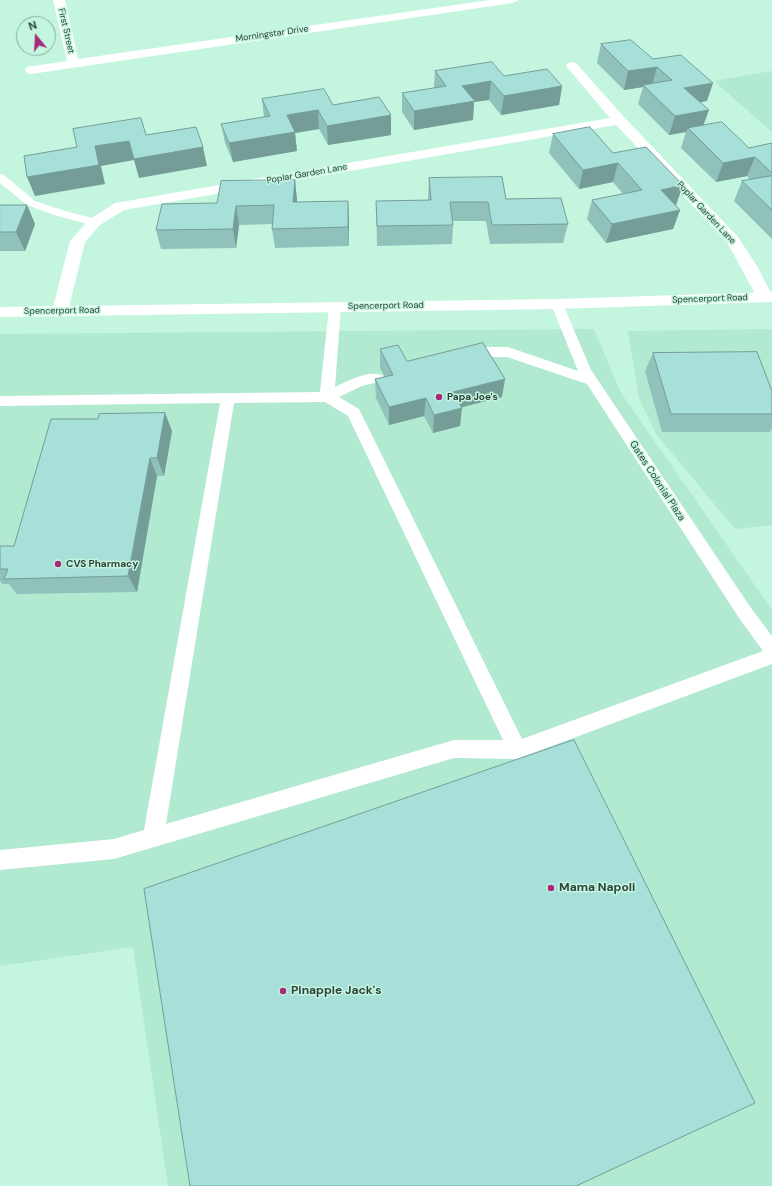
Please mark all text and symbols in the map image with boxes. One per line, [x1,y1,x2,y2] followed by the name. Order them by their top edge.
[56,7,76,55] street label: First Street
[16,16,56,56] north arrow
[27,18,39,33] text: N
[235,24,309,44] street label: Morningstar Drive
[266,162,348,186] street label: Poplar Garden Lane
[674,179,738,247] street label: Poplar Garden Lane
[672,292,748,306] street label: Spencerport Road
[348,300,424,312] street label: Spencerport Road
[24,305,100,317] street label: Spencerport Road
[447,391,498,403] place label: Papa Joe's
[434,392,444,402] marker: Papa Joe's
[627,439,687,523] street label: Gates Colonial Plaza
[66,558,138,570] place label: CVS Pharmacy
[53,559,63,569] marker: CVS Pharmacy
[559,881,635,895] place label: Mama Napoli
[546,883,556,893] marker: Mama Napoli
[291,984,382,998] place label: Pinapple Jack's
[278,986,288,996] marker: Pinapple Jack's

